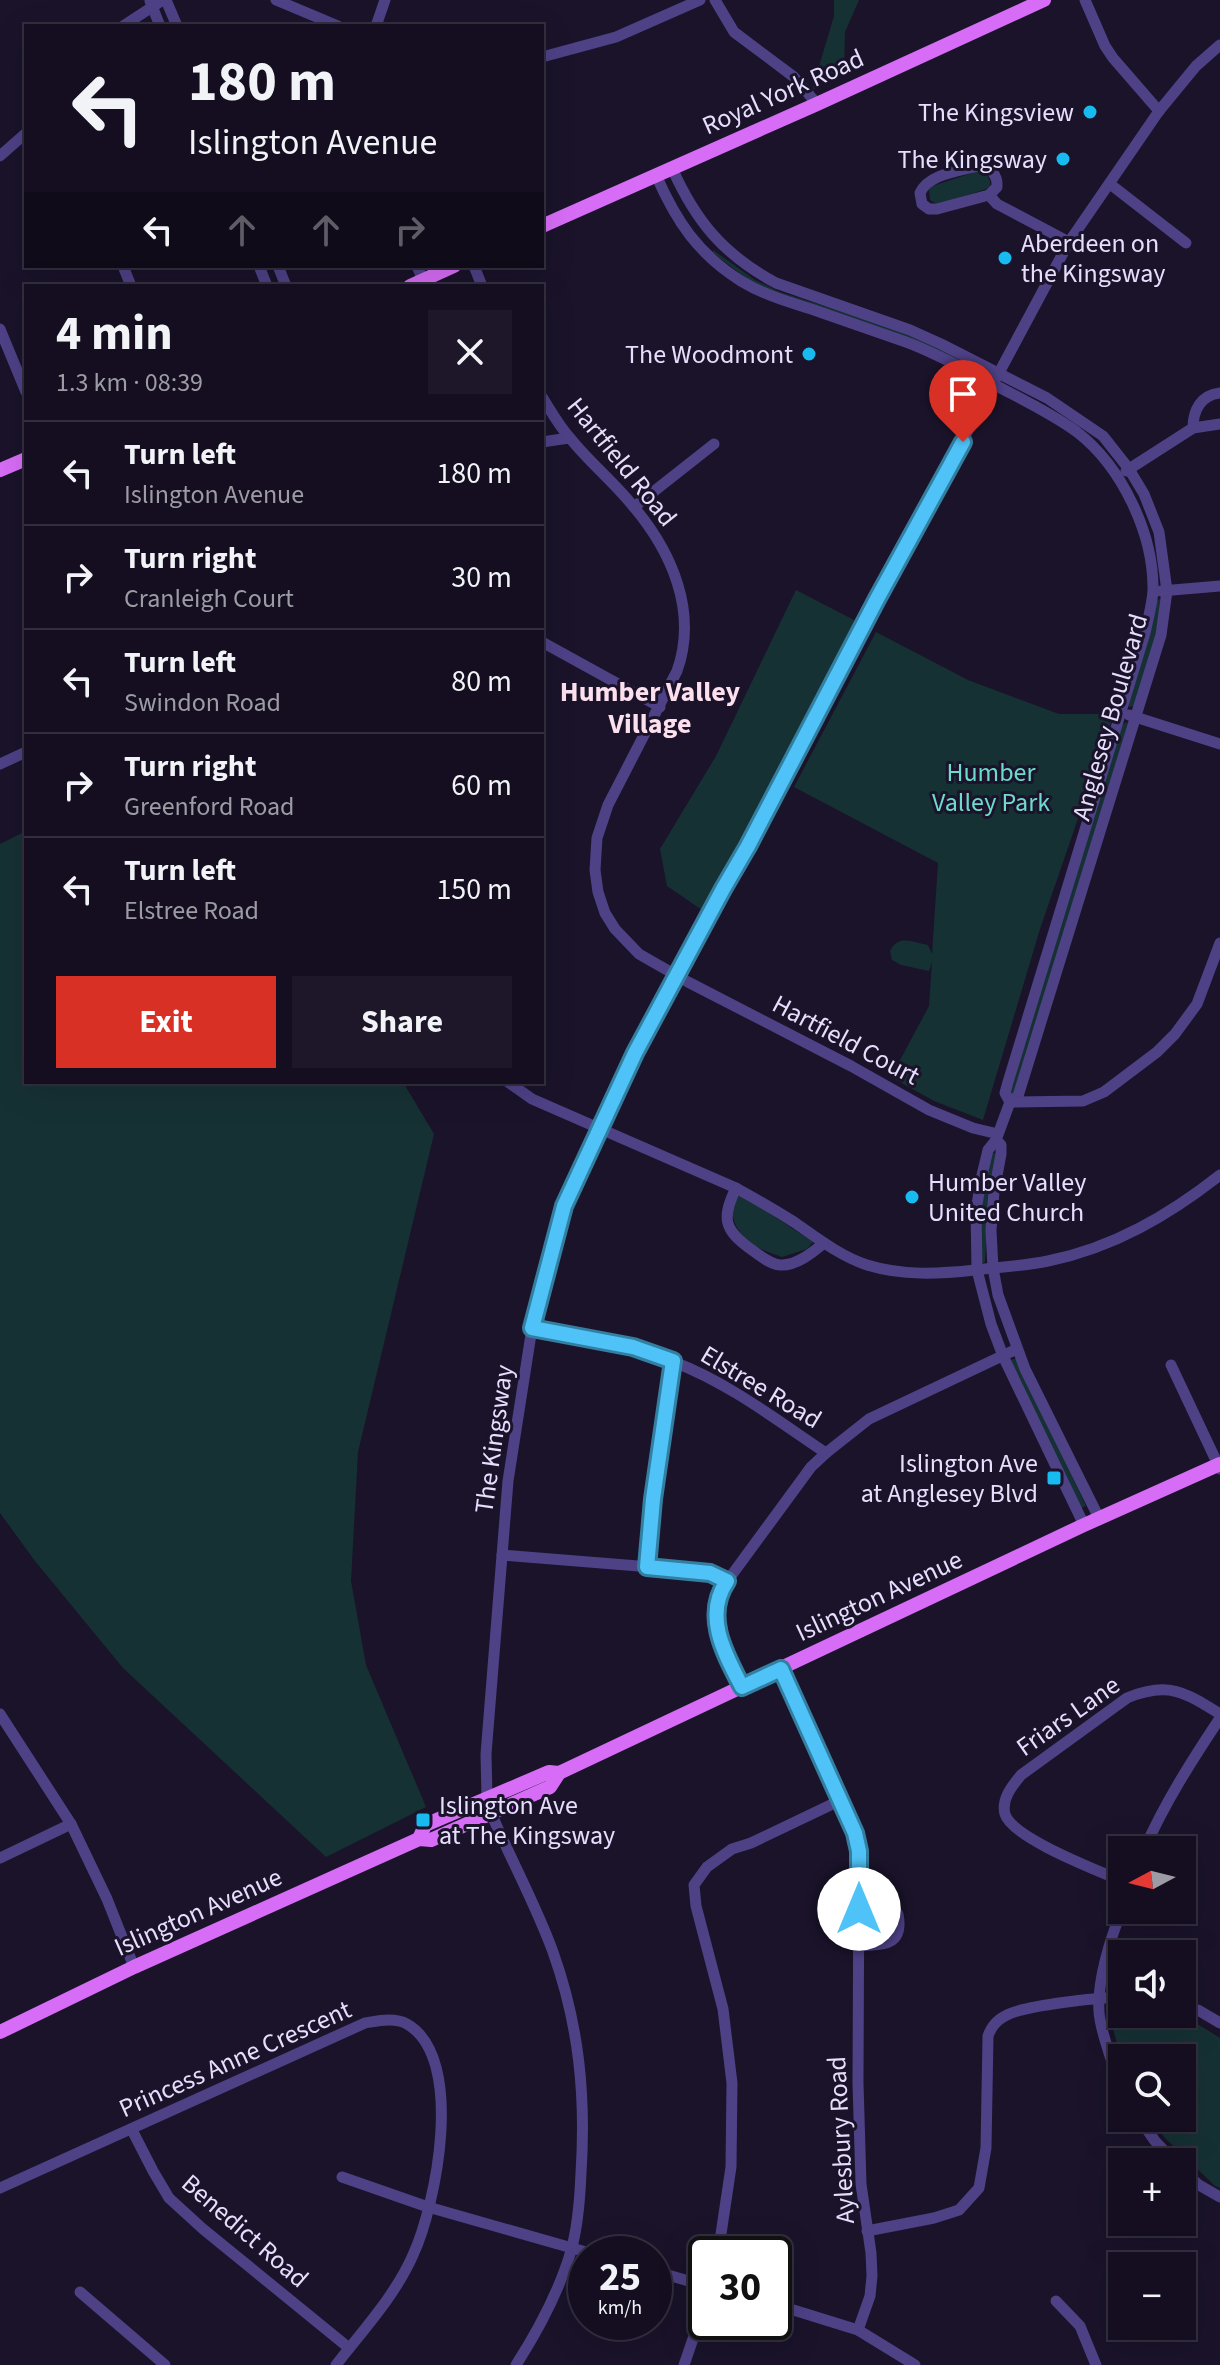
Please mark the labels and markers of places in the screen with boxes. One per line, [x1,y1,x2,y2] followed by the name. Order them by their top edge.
[918,94,1074,131] place label: The Kingsview
[1081,103,1099,121] marker: The Kingsview
[897,141,1047,178] place label: The Kingsway
[1054,150,1072,168] marker: The Kingsway
[1021,225,1165,292] place label: Aberdeen on the Kingsway
[996,249,1014,267] marker: Aberdeen on the Kingsway
[625,336,793,373] place label: The Woodmont
[800,345,818,363] marker: The Woodmont
[929,360,997,442] pin
[928,1164,1087,1231] place label: Humber Valley United Church
[903,1188,921,1206] marker: Humber Valley United Church
[861,1445,1038,1512] place label: Islington Ave at Anglesey Blvd
[1045,1469,1063,1487] marker: Islington Ave at Anglesey Blvd
[439,1787,615,1854] place label: Islington Ave at The Kingsway
[414,1811,432,1829] marker: Islington Ave at The Kingsway

